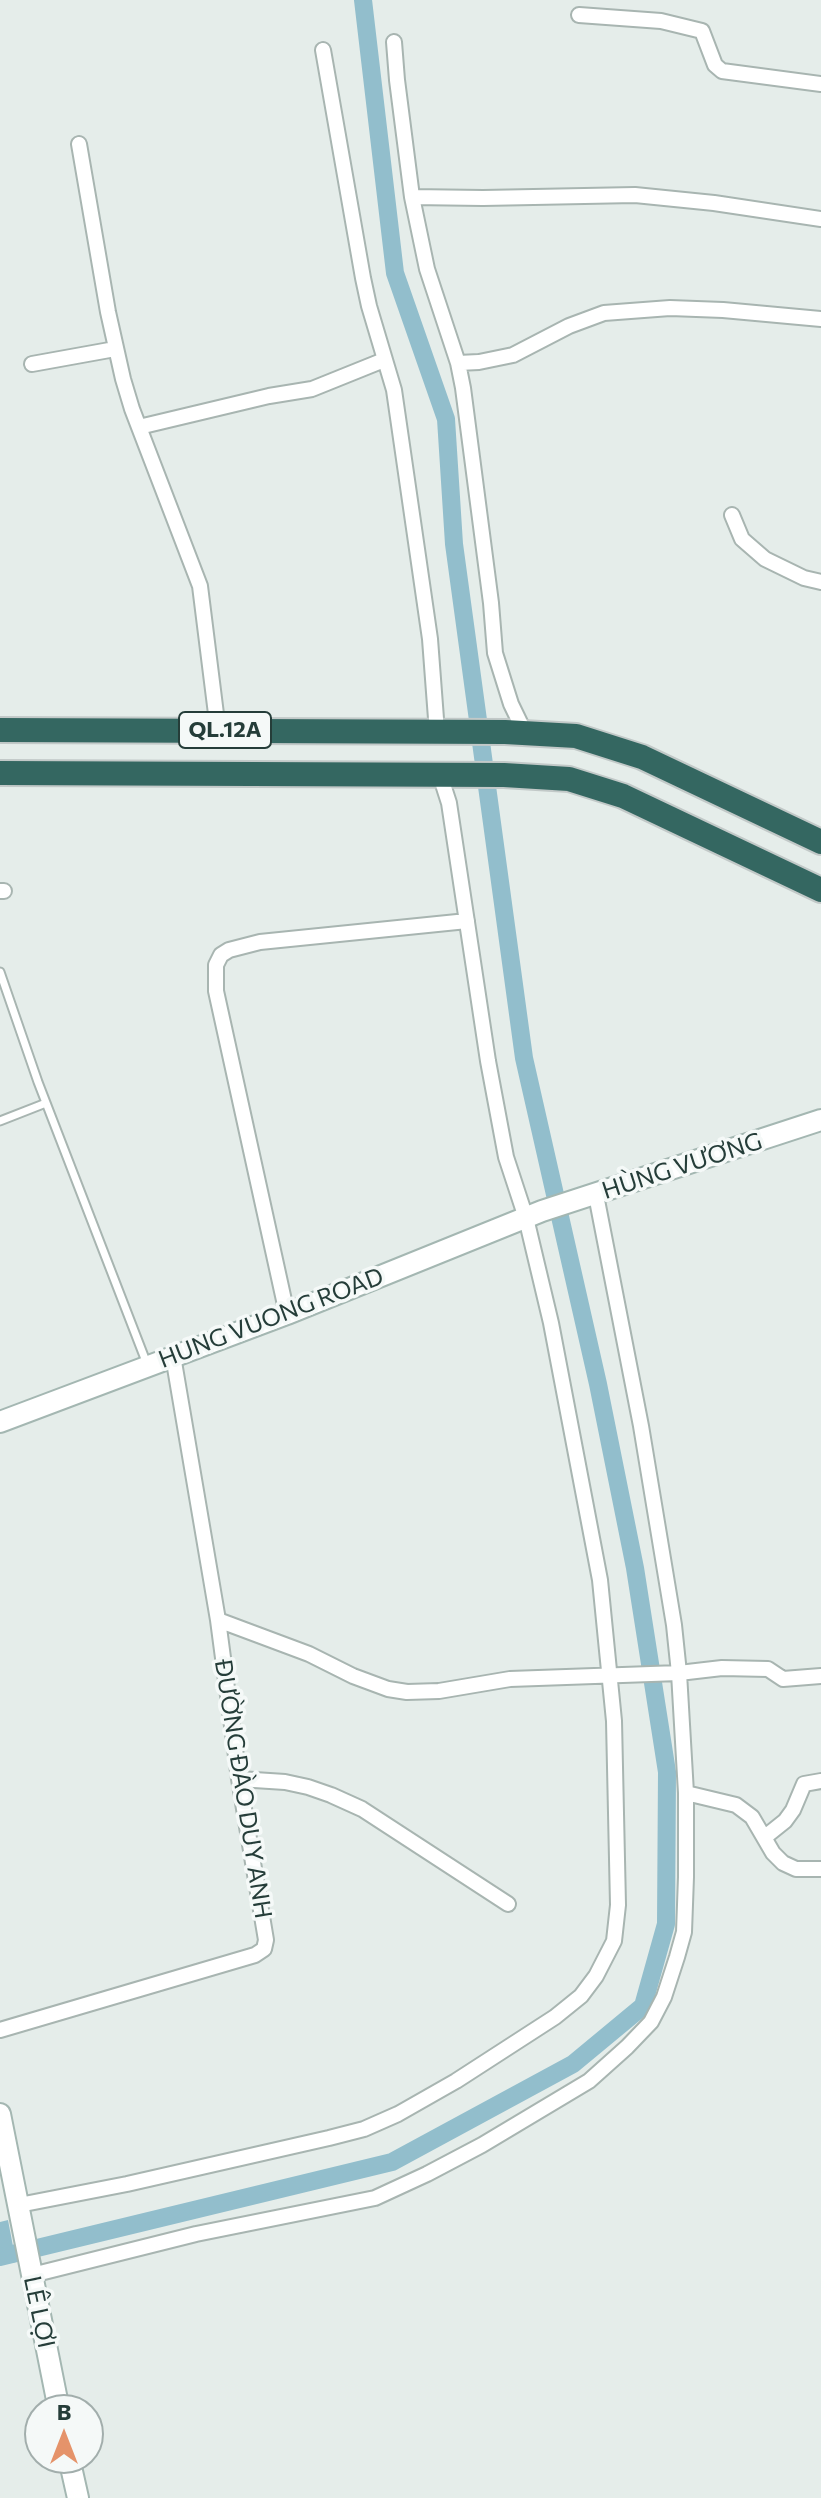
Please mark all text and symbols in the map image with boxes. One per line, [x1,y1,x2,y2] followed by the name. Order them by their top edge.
[179,712,271,748] road number: QL.12A
[598,1127,766,1205] street label: HÙNG VƯƠNG
[154,1262,388,1374] street label: HUNG VUONG ROAD
[208,1658,278,1920] street label: ĐƯỜNG ĐÀO DUY ANH
[17,2273,61,2351] street label: LÊ LỢI
[24,2394,104,2474] north arrow
[57,2398,71,2425] text: B

